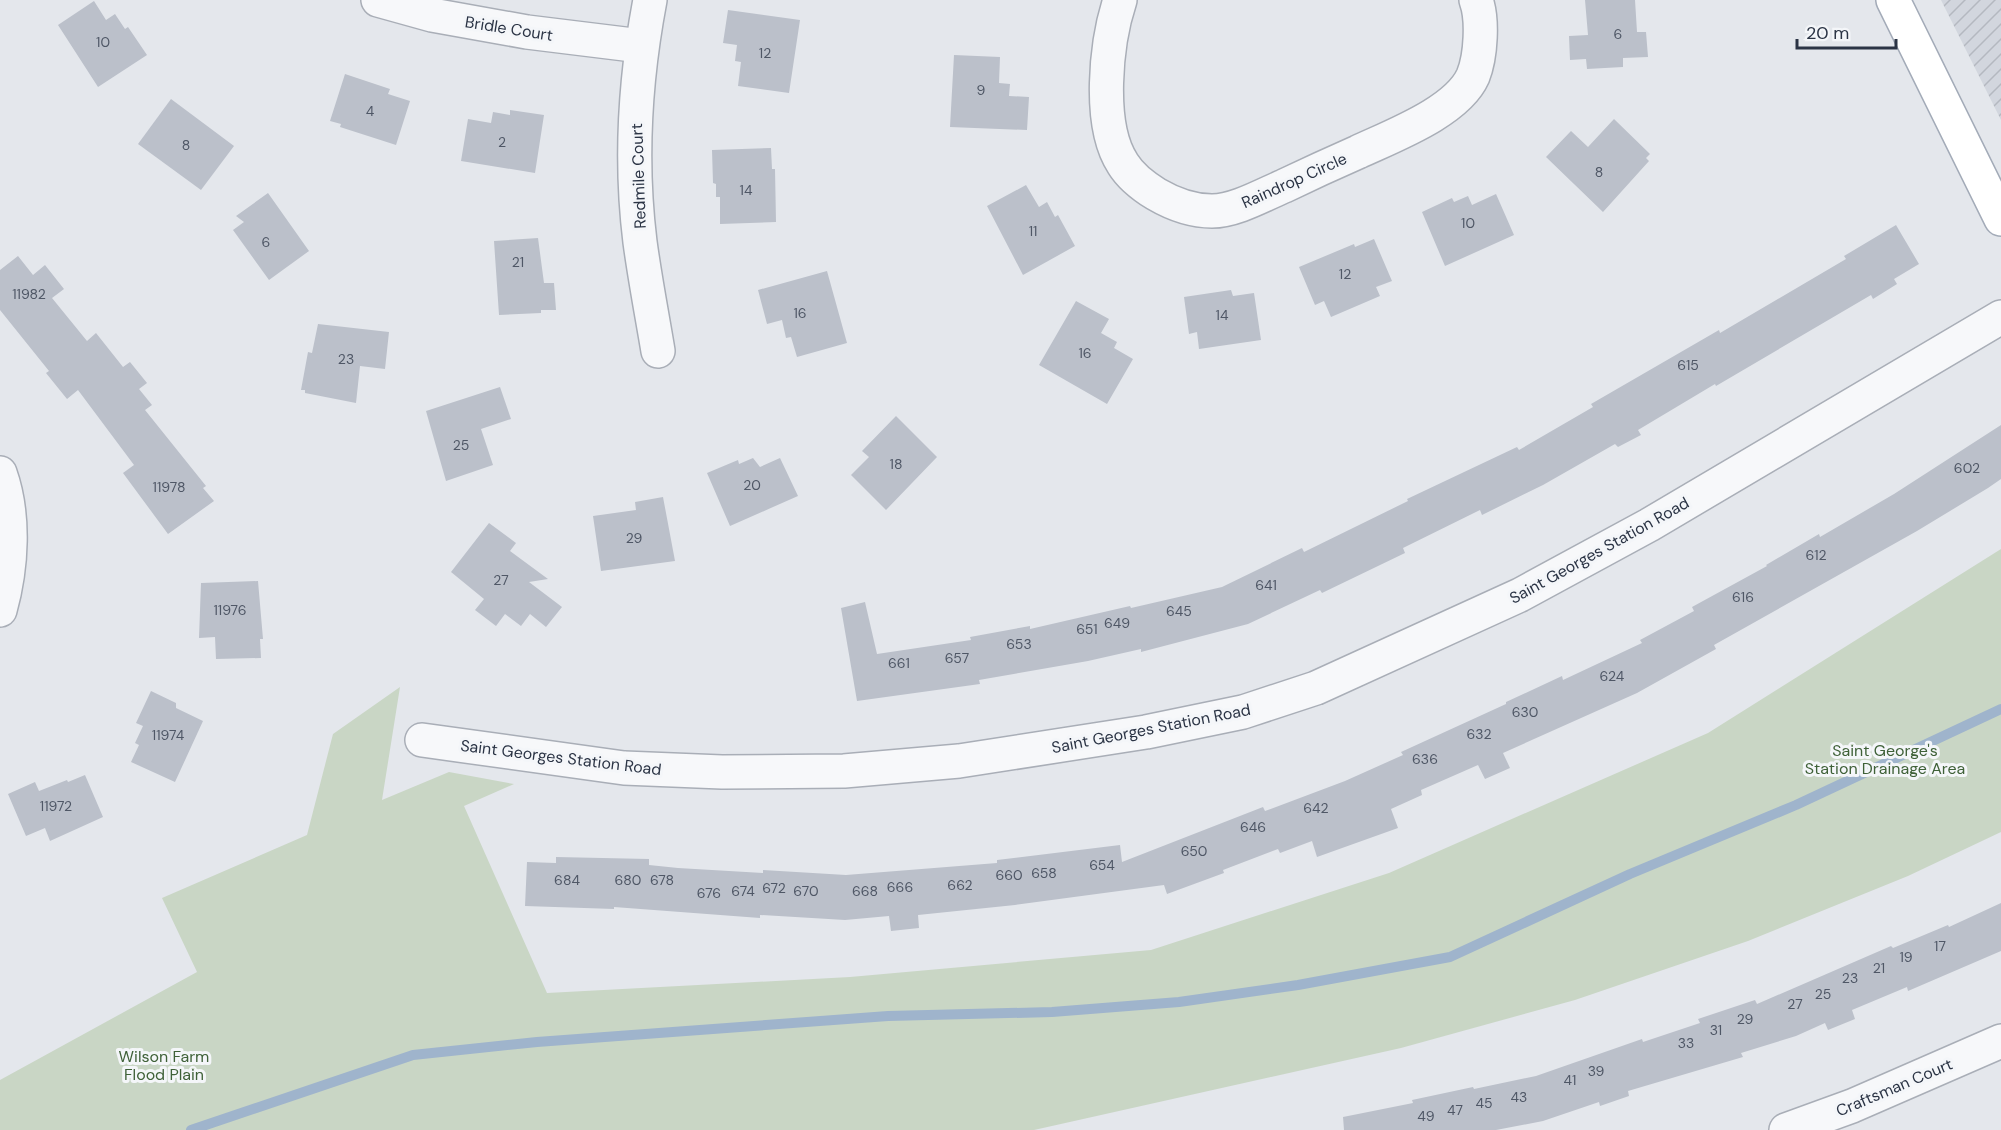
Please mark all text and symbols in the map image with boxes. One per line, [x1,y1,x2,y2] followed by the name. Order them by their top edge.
[463,11,554,46] street label: Bridle Court
[1797,12,1896,50] scale bar
[1806,21,1849,45] text: 20 m
[1614,25,1622,43] house number: 6
[96,33,110,51] house number: 10
[759,44,771,62] house number: 12
[977,81,986,99] house number: 9
[366,102,375,120] house number: 4
[626,123,651,229] street label: Redmile Court
[498,133,506,151] house number: 2
[182,136,190,154] house number: 8
[1238,148,1350,213] street label: Raindrop Circle
[1595,163,1603,181] house number: 8
[740,181,753,199] house number: 14
[1461,214,1475,232] house number: 10
[1029,222,1037,240] house number: 11
[262,233,270,251] house number: 6
[512,253,524,271] house number: 21
[1339,265,1351,283] house number: 12
[12,285,46,303] house number: 11982
[793,304,807,322] house number: 16
[1216,306,1229,324] house number: 14
[1078,344,1092,362] house number: 16
[338,350,354,368] house number: 23
[1677,356,1699,374] house number: 615
[453,436,469,454] house number: 25
[890,455,902,473] house number: 18
[1954,459,1980,477] house number: 602
[743,476,761,494] house number: 20
[153,478,185,496] house number: 11978
[1506,492,1693,609] street label: Saint Georges Station Road
[626,529,643,547] house number: 29
[1805,546,1827,564] house number: 612
[493,571,509,589] house number: 27
[1255,576,1277,594] house number: 641
[1732,588,1754,606] house number: 616
[213,601,247,619] house number: 11976
[1166,602,1192,620] house number: 645
[1104,614,1130,632] house number: 649
[1076,620,1098,638] house number: 651
[1006,635,1032,653] house number: 653
[945,649,969,667] house number: 657
[888,654,910,672] house number: 661
[1600,667,1625,685] house number: 624
[1050,699,1252,758] street label: Saint Georges Station Road
[1512,703,1538,721] house number: 630
[1466,725,1492,743] house number: 632
[152,726,185,744] house number: 11974
[459,735,663,780] street label: Saint Georges Station Road
[1805,740,1965,779] park label: Saint George's Station Drainage Area
[1412,750,1438,768] house number: 636
[40,797,72,815] house number: 11972
[1303,799,1329,817] house number: 642
[1240,818,1266,836] house number: 646
[1181,842,1207,860] house number: 650
[1089,856,1115,874] house number: 654
[1031,864,1057,882] house number: 658
[995,866,1023,884] house number: 660
[554,871,580,889] house number: 684
[615,871,641,889] house number: 680
[650,871,674,889] house number: 678
[947,876,973,894] house number: 662
[887,878,913,896] house number: 666
[762,879,786,897] house number: 672
[731,882,755,900] house number: 674
[793,882,819,900] house number: 670
[852,882,878,900] house number: 668
[697,884,721,902] house number: 676
[1934,937,1946,955] house number: 17
[1899,948,1913,966] house number: 19
[1873,959,1885,977] house number: 21
[1842,969,1858,987] house number: 23
[1815,985,1831,1003] house number: 25
[1787,995,1803,1013] house number: 27
[1737,1010,1754,1028] house number: 29
[1710,1021,1722,1039] house number: 31
[1678,1034,1694,1052] house number: 33
[119,1046,209,1085] park label: Wilson Farm Flood Plain
[1833,1053,1956,1121] street label: Craftsman Court
[1588,1062,1605,1080] house number: 39
[1564,1071,1576,1089] house number: 41
[1511,1088,1527,1106] house number: 43
[1475,1094,1493,1112] house number: 45
[1447,1101,1463,1119] house number: 47
[1417,1107,1435,1125] house number: 49

